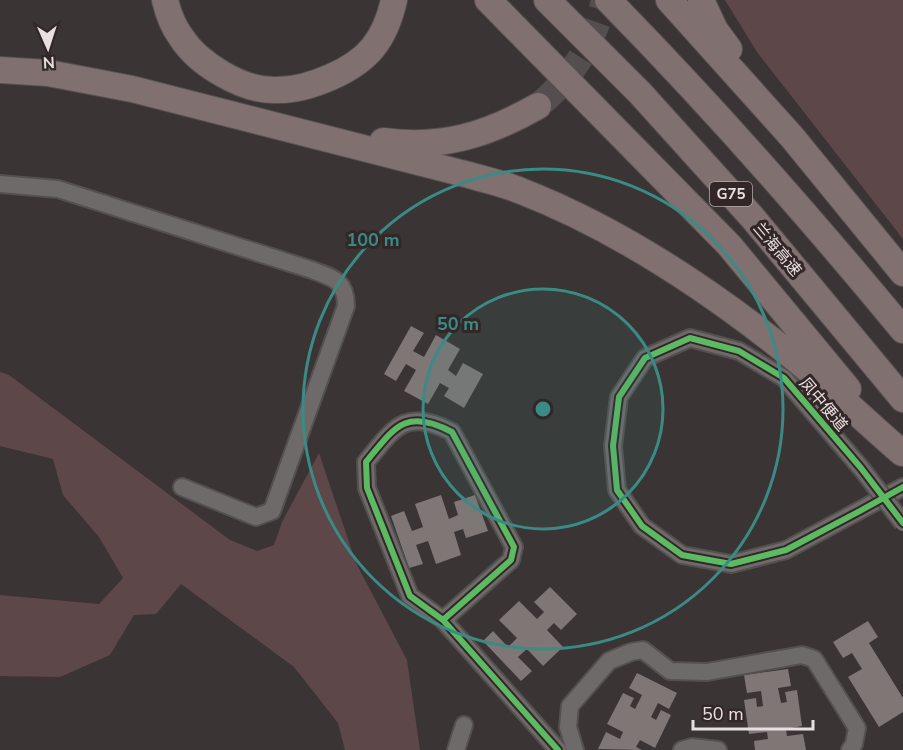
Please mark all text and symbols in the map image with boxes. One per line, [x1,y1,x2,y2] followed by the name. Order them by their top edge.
[18,18,78,78] north arrow
[42,51,55,73] text: N
[710,182,752,206] road number: G75
[748,218,806,281] street label: 兰海高速
[346,228,400,252] text: 100 m
[437,312,479,336] text: 50 m
[794,373,852,436] street label: 凤中便道
[533,399,553,419] centre of rings
[693,693,813,731] scale bar
[702,702,744,726] text: 50 m

